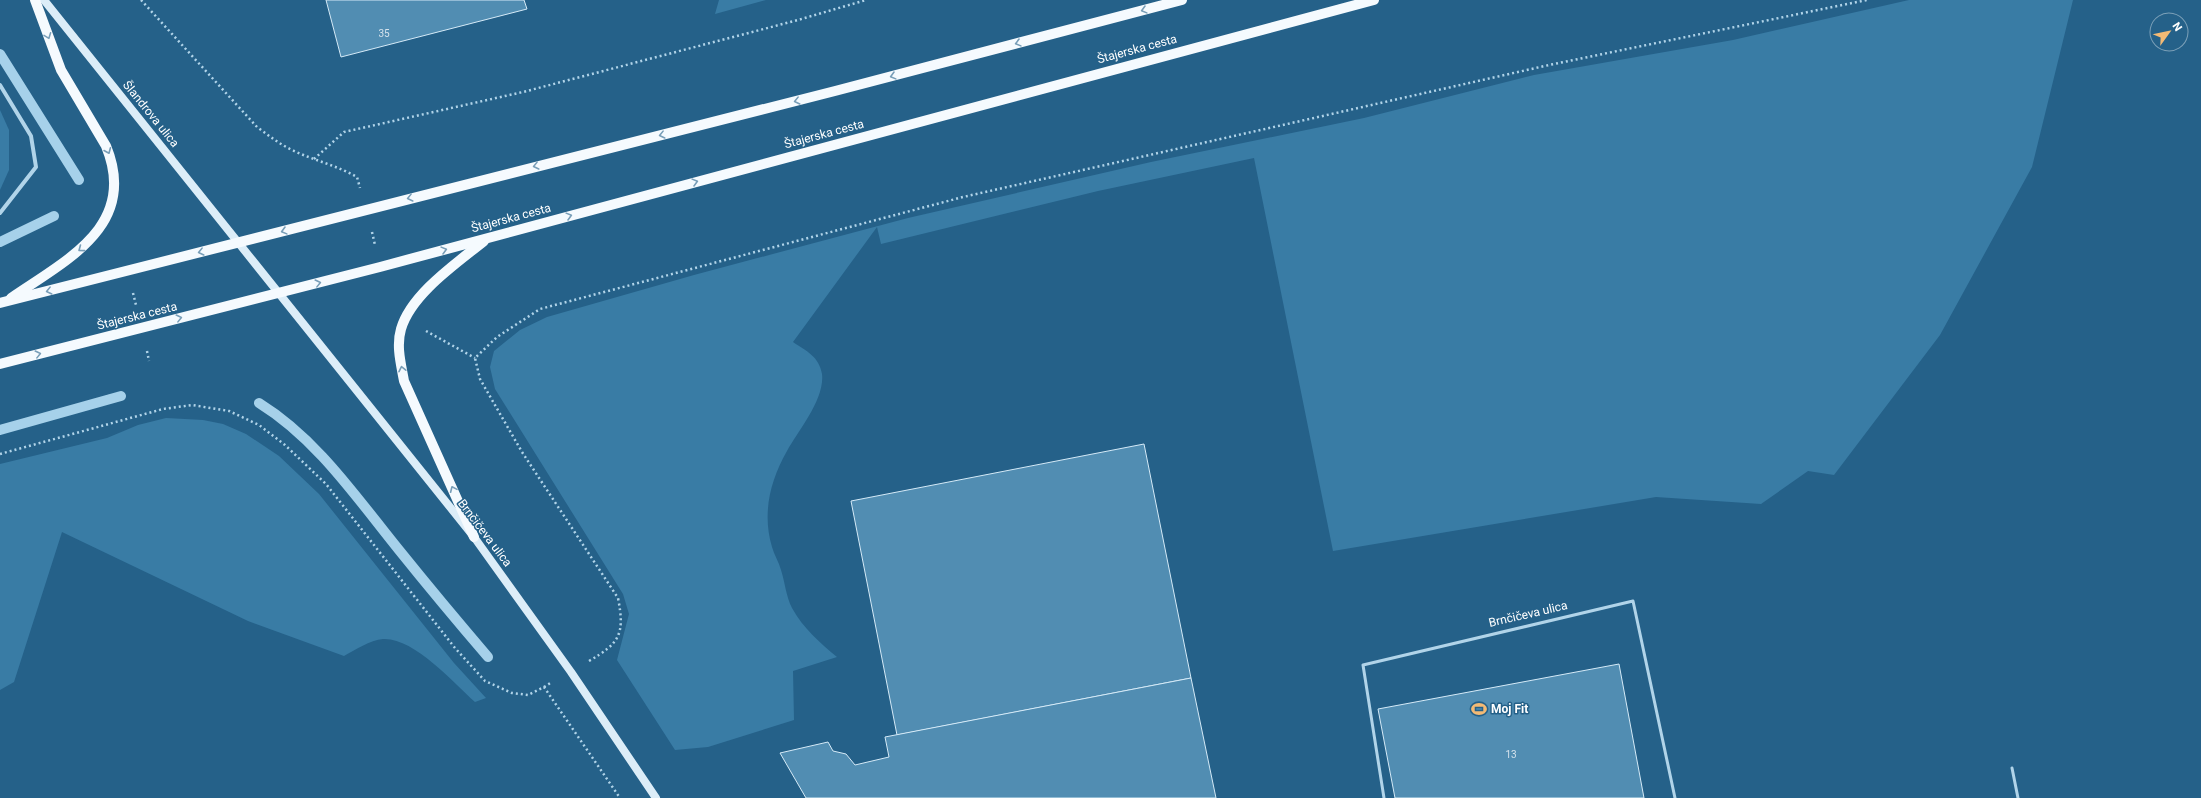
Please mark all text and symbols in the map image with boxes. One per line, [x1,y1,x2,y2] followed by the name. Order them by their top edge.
[1141,5,1148,14] one-way arrow
[2149,12,2189,52] north arrow
[2169,20,2185,34] text: N
[378,28,390,39] house number: 35
[1095,31,1178,66] street label: Štajerska cesta
[44,33,52,40] one-way arrow
[1015,39,1022,47] one-way arrow
[889,72,896,80] one-way arrow
[120,77,183,150] street label: Šlandrova ulica
[794,96,801,104] one-way arrow
[782,116,865,151] street label: Štajerska cesta
[659,130,666,138] one-way arrow
[104,148,112,155] one-way arrow
[533,162,539,170] one-way arrow
[691,178,698,187] one-way arrow
[407,193,414,202] one-way arrow
[469,200,552,235] street label: Štajerska cesta
[566,212,573,221] one-way arrow
[281,226,288,234] one-way arrow
[78,244,85,251] one-way arrow
[440,246,447,255] one-way arrow
[198,248,204,256] one-way arrow
[315,279,321,287] one-way arrow
[45,286,52,295] one-way arrow
[95,298,178,333] street label: Štajerska cesta
[175,314,182,323] one-way arrow
[34,350,41,359] one-way arrow
[398,366,406,372] one-way arrow
[449,485,457,492] one-way arrow
[455,497,515,569] street label: Brnčičeva ulica
[1487,598,1569,630] street label: Brnčičeva ulica
[1470,700,1488,718] sports icon: Moj Fit
[1491,702,1528,716] place label: Moj Fit
[1505,749,1517,760] house number: 13

